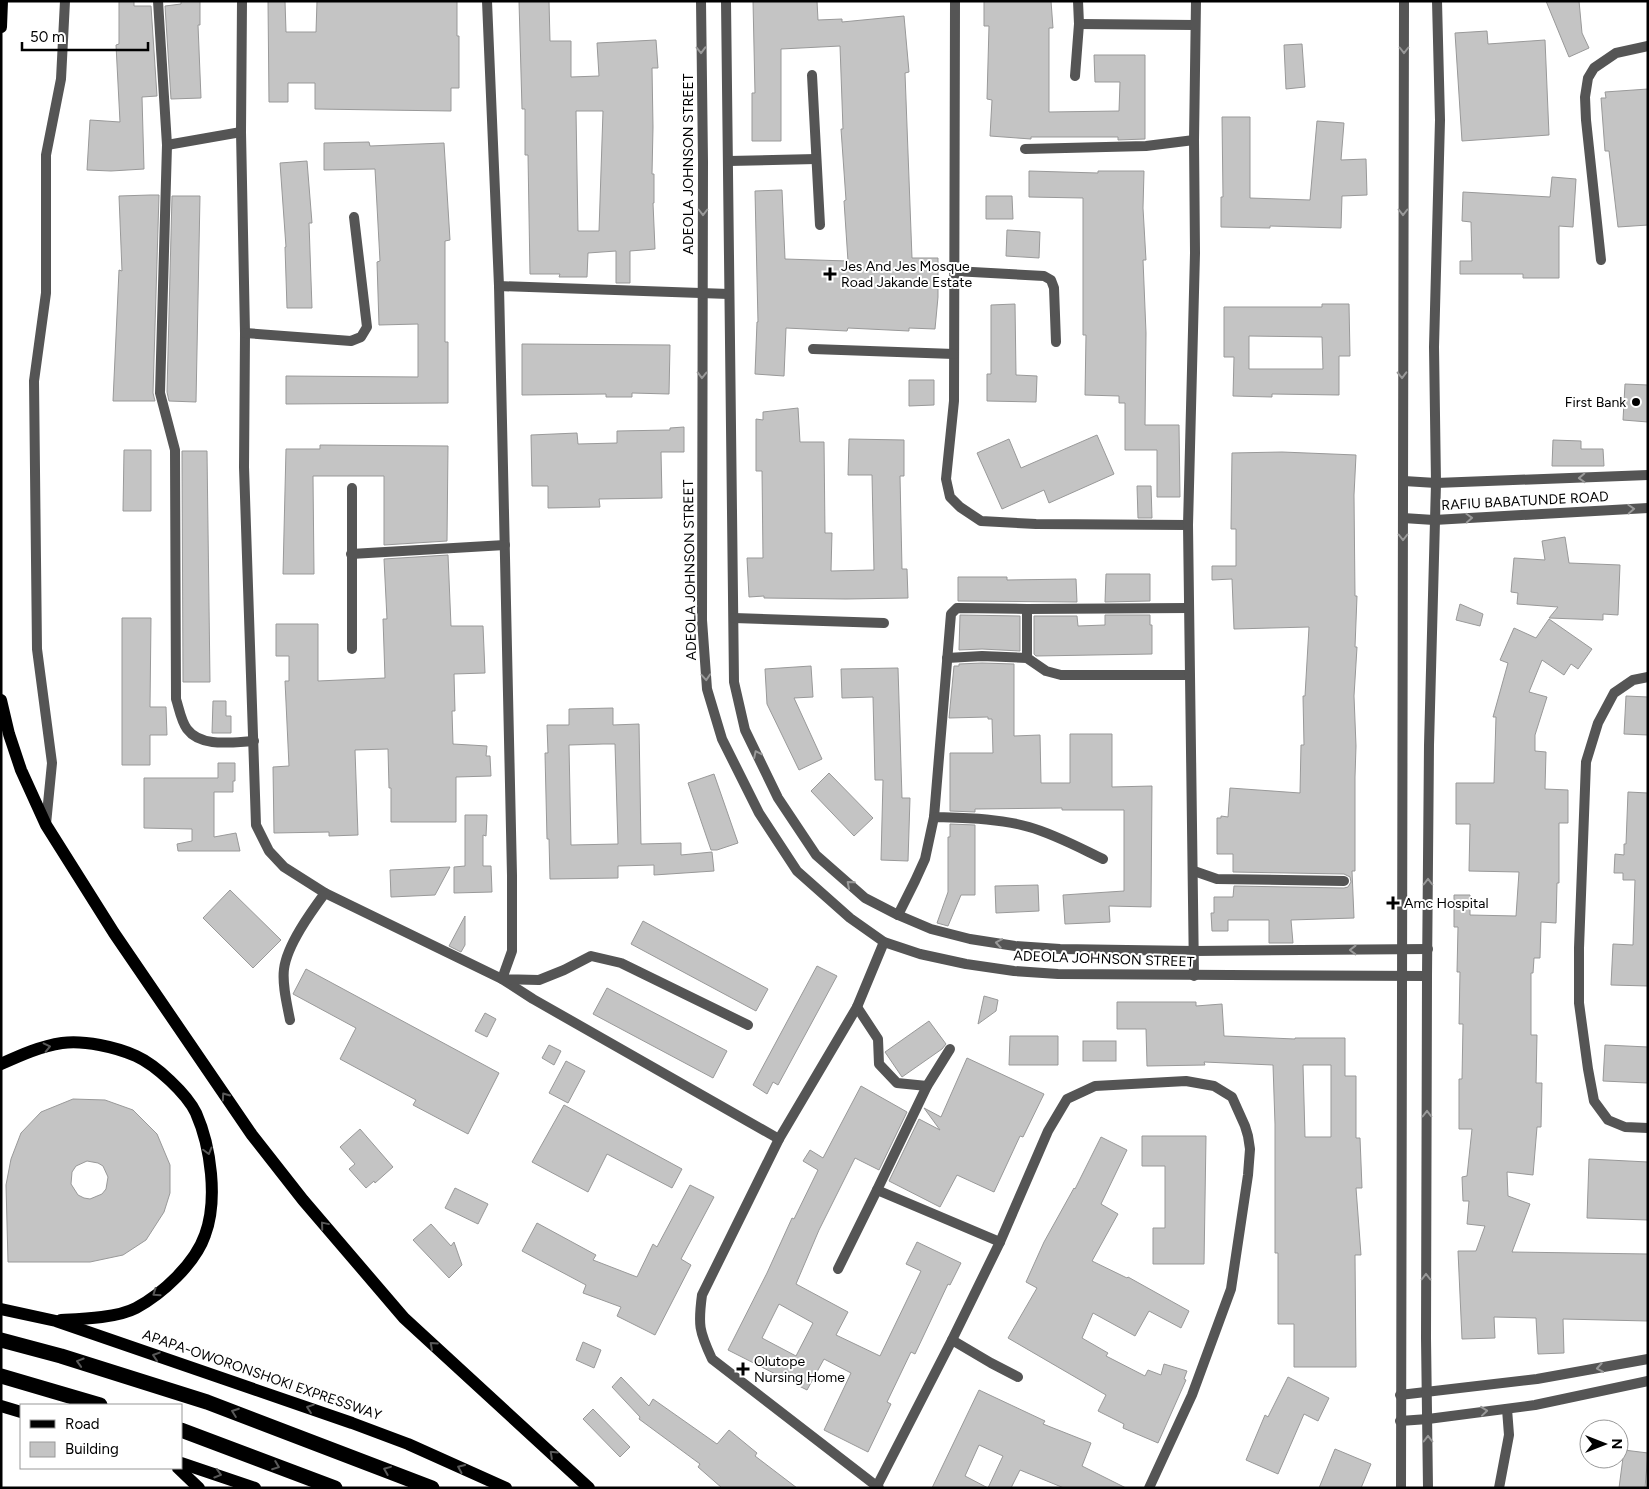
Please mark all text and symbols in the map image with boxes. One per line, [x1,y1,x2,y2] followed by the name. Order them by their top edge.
[22,20,149,52] scale bar
[30,28,65,46] text: 50 m
[696,46,706,54] one-way arrow
[1399,46,1409,54] one-way arrow
[680,73,697,255] street label: ADEOLA JOHNSON STREET
[698,209,708,217] one-way arrow
[1398,209,1408,217] one-way arrow
[841,258,972,291] place label: Jes And Jes Mosque Road Jakande Estate
[823,267,837,281] marker: Jes And Jes Mosque Road Jakande Estate
[697,372,707,379] one-way arrow
[1397,372,1407,379] one-way arrow
[1565,394,1626,411] place label: First Bank
[1630,396,1642,408] marker: First Bank
[1577,472,1585,483] one-way arrow
[680,479,700,661] street label: ADEOLA JOHNSON STREET
[1441,488,1609,514] street label: RAFIU BABATUNDE ROAD
[1627,503,1635,514] one-way arrow
[1465,512,1473,523] one-way arrow
[1398,534,1408,542] one-way arrow
[701,674,712,682] one-way arrow
[752,750,763,759] one-way arrow
[1423,877,1433,885] one-way arrow
[846,881,855,890] one-way arrow
[1404,895,1489,912] place label: Amc Hospital
[1386,896,1400,910] marker: Amc Hospital
[994,939,1003,949] one-way arrow
[1349,945,1357,955] one-way arrow
[1013,947,1195,971] street label: ADEOLA JOHNSON STREET
[42,1042,51,1053] one-way arrow
[222,1092,232,1101] one-way arrow
[1422,1110,1432,1118] one-way arrow
[202,1146,212,1155] one-way arrow
[321,1221,330,1230] one-way arrow
[1421,1272,1431,1280] one-way arrow
[153,1287,162,1296] one-way arrow
[140,1326,384,1424] street label: APAPA-OWORONSHOKI EXPRESSWAY
[430,1342,439,1351] one-way arrow
[153,1352,161,1362] one-way arrow
[754,1353,845,1386] place label: Olutope Nursing Home
[77,1358,85,1368] one-way arrow
[736,1362,750,1376] marker: Olutope Nursing Home
[1595,1362,1604,1372] one-way arrow
[20,1404,182,1469] legend
[307,1404,315,1414] one-way arrow
[1480,1406,1488,1417] one-way arrow
[231,1408,240,1418] one-way arrow
[65,1415,100,1433] text: Road
[1579,1419,1629,1469] north arrow
[1423,1435,1433,1442] one-way arrow
[1608,1439,1625,1449] text: N
[65,1440,119,1458] text: Building
[550,1451,559,1460] one-way arrow
[271,1459,280,1470] one-way arrow
[457,1464,466,1474] one-way arrow
[383,1466,392,1476] one-way arrow
[214,1469,222,1479] one-way arrow

